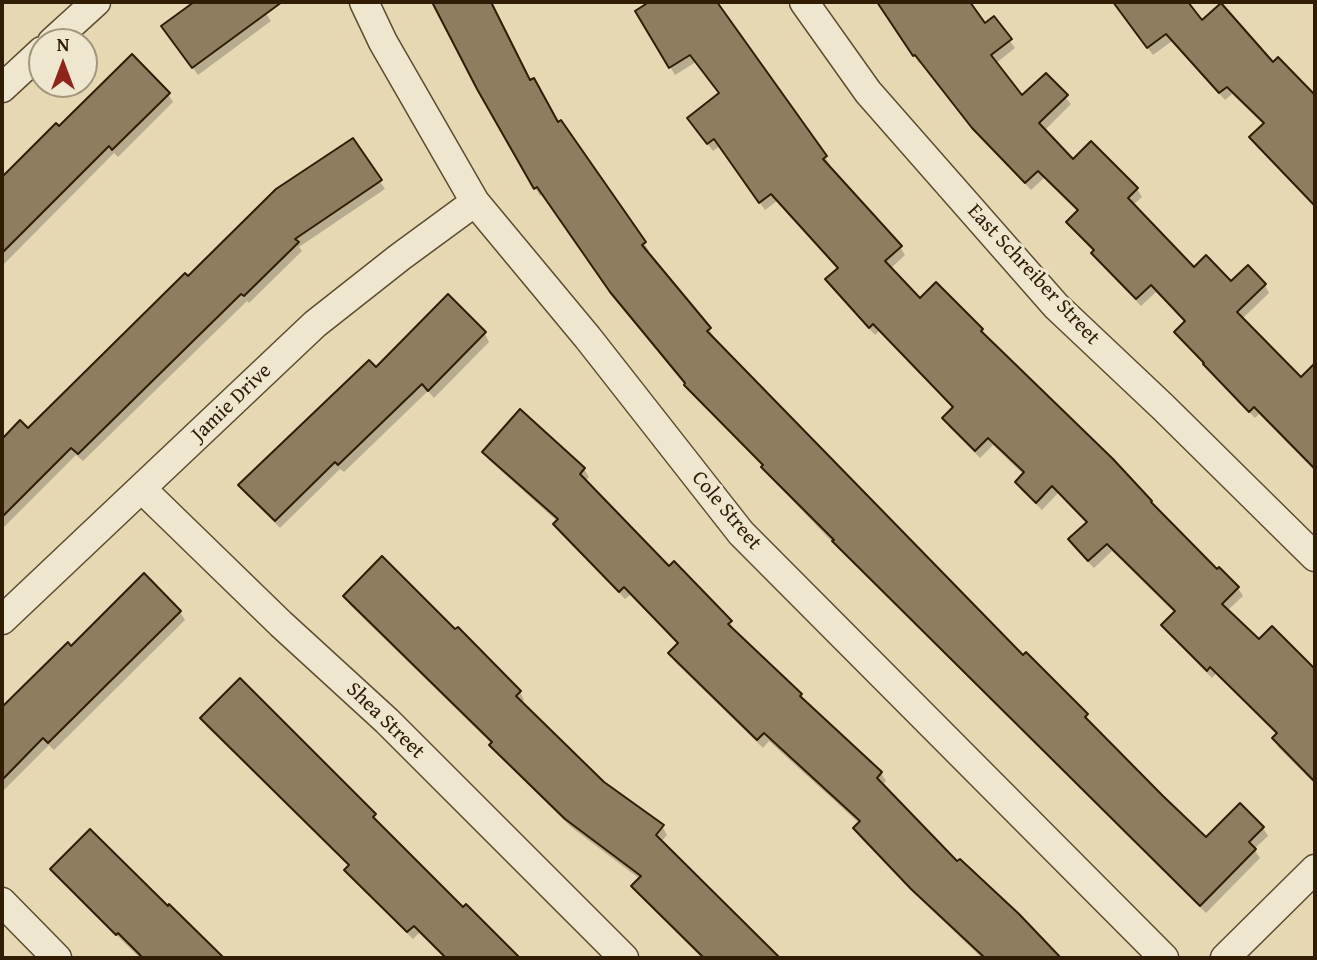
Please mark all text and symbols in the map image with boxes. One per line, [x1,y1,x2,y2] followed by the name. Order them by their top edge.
[28,28,98,98] north arrow
[57,30,69,58] text: N
[961,199,1105,351] street label: East Schreiber Street
[187,359,277,447] street label: Jamie Drive
[686,466,766,556] street label: Cole Street
[340,677,430,765] street label: Shea Street

